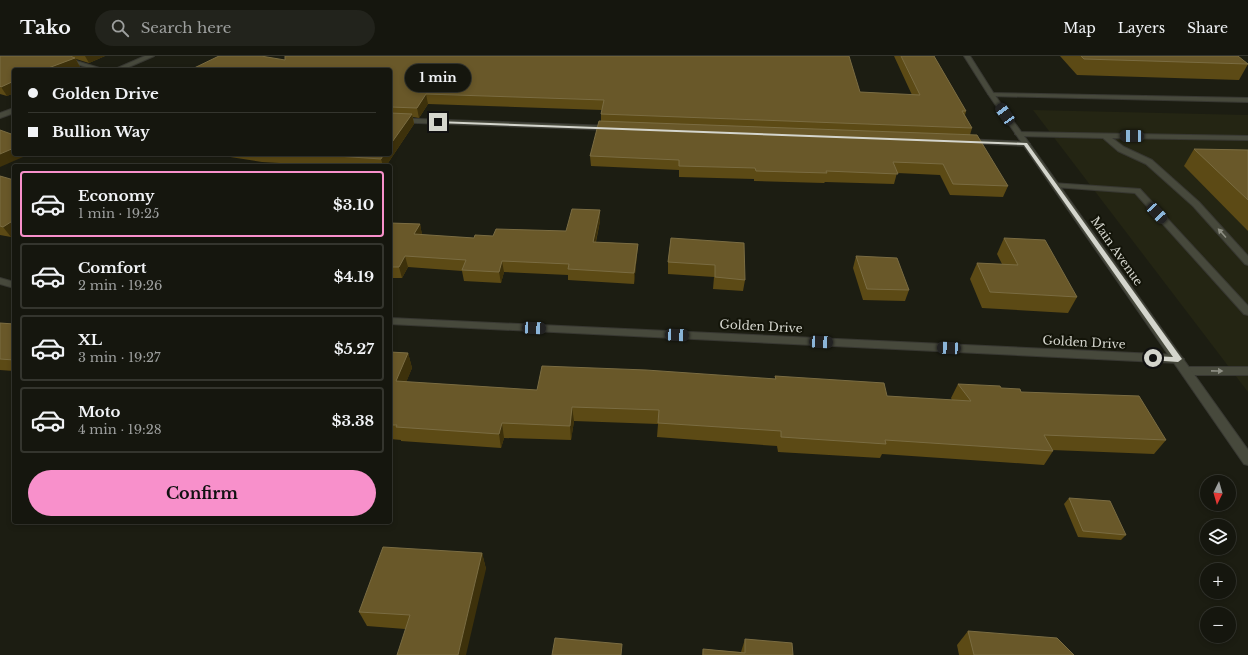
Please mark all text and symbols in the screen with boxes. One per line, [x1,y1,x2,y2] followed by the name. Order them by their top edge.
[95,10,375,46] search box
[20,16,71,39] text: Tako
[109,17,131,39] icon: search
[141,18,231,37] text: Search here
[1063,19,1096,37] text: Map
[1118,19,1165,37] text: Layers
[1187,19,1228,37] text: Share
[405,64,471,92] callout: 1 min
[419,69,457,86] text: 1 min
[52,84,159,103] text: Golden Drive
[993,101,1017,127] car
[429,113,447,131] route end
[52,122,150,141] text: Bullion Way
[1120,130,1144,142] car
[30,186,66,222] icon: car
[78,186,155,205] text: Economy
[333,195,374,214] text: $3.10
[1144,200,1170,226] car
[78,205,159,222] text: 1 min · 19:25
[1088,214,1146,288] street label: Main Avenue
[1217,228,1227,238] one-way arrow
[30,258,66,294] icon: car
[78,258,146,277] text: Comfort
[334,267,374,286] text: $4.19
[78,277,162,294] text: 2 min · 19:26
[719,316,803,336] street label: Golden Drive
[522,321,546,335] car
[665,328,689,342] car
[30,330,66,366] icon: car
[78,330,102,349] text: XL
[1042,332,1126,352] street label: Golden Drive
[809,335,833,349] car
[334,339,374,358] text: $5.27
[937,341,961,355] car
[78,349,161,366] text: 3 min · 19:27
[1144,349,1162,367] route start
[1211,368,1224,374] one-way arrow
[30,402,66,438] icon: car
[78,402,120,421] text: Moto
[332,411,374,430] text: $3.38
[78,421,162,438] text: 4 min · 19:28
[28,470,376,516] button: Confirm
[1200,475,1236,511] north arrow
[1200,475,1236,643] map controls
[1200,519,1236,555] button: layers
[1200,563,1236,599] button: +
[1200,607,1236,643] button: −

